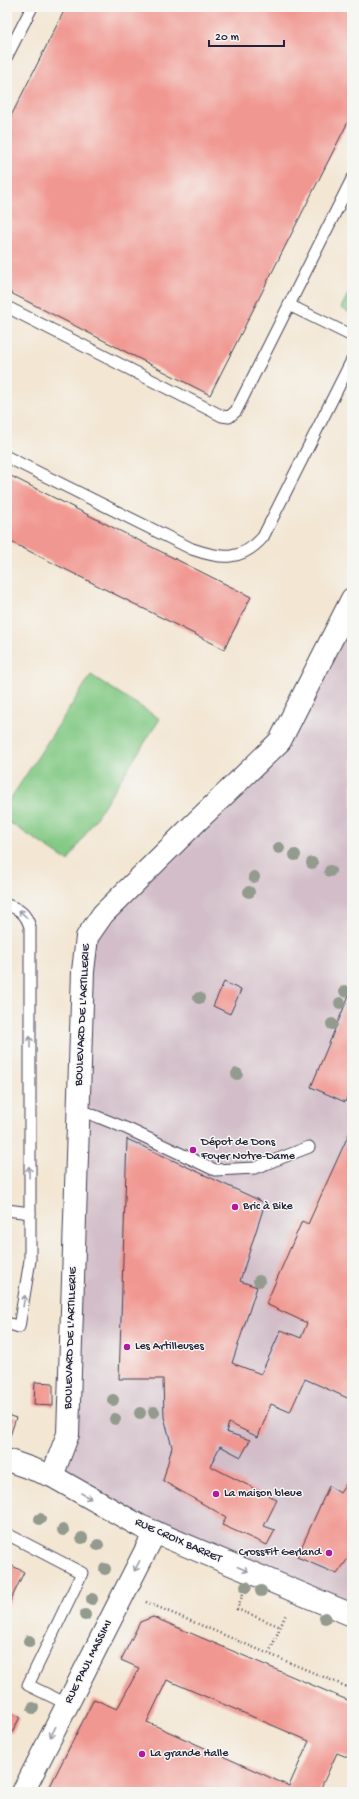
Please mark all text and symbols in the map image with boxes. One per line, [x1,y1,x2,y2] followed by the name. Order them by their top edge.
[209,22,284,48] scale bar
[215,31,240,45] text: 20 m
[18,909,28,919] one-way arrow
[72,943,94,1087] street label: BOULEVARD DE L'ARTILLERIE
[26,1036,34,1049] one-way arrow
[200,1136,296,1164] place label: Dépot de Dons Foyer Notre-Dame
[188,1145,198,1155] marker: Dépot de Dons Foyer Notre-Dame
[26,1166,33,1179] one-way arrow
[242,1200,293,1214] place label: Bric à Bike
[230,1202,240,1212] marker: Bric à Bike
[61,1266,80,1410] street label: BOULEVARD DE L'ARTILLERIE
[20,1295,28,1308] one-way arrow
[135,1340,204,1354] place label: Les Artilleuses
[122,1342,132,1352] marker: Les Artilleuses
[224,1487,303,1501] place label: La maison bleue
[211,1489,221,1499] marker: La maison bleue
[80,1492,92,1500] one-way arrow
[132,1516,225,1567] street label: RUE CROIX BARRET
[239,1546,322,1560] place label: CrossFit Gerland
[324,1548,334,1558] marker: CrossFit Gerland
[133,1560,140,1572] one-way arrow
[236,1566,248,1574] one-way arrow
[62,1618,116,1706] street label: RUE PAUL MASSIMI
[49,1726,56,1738] one-way arrow
[150,1747,229,1761] place label: La grande Halle
[137,1749,147,1759] marker: La grande Halle

